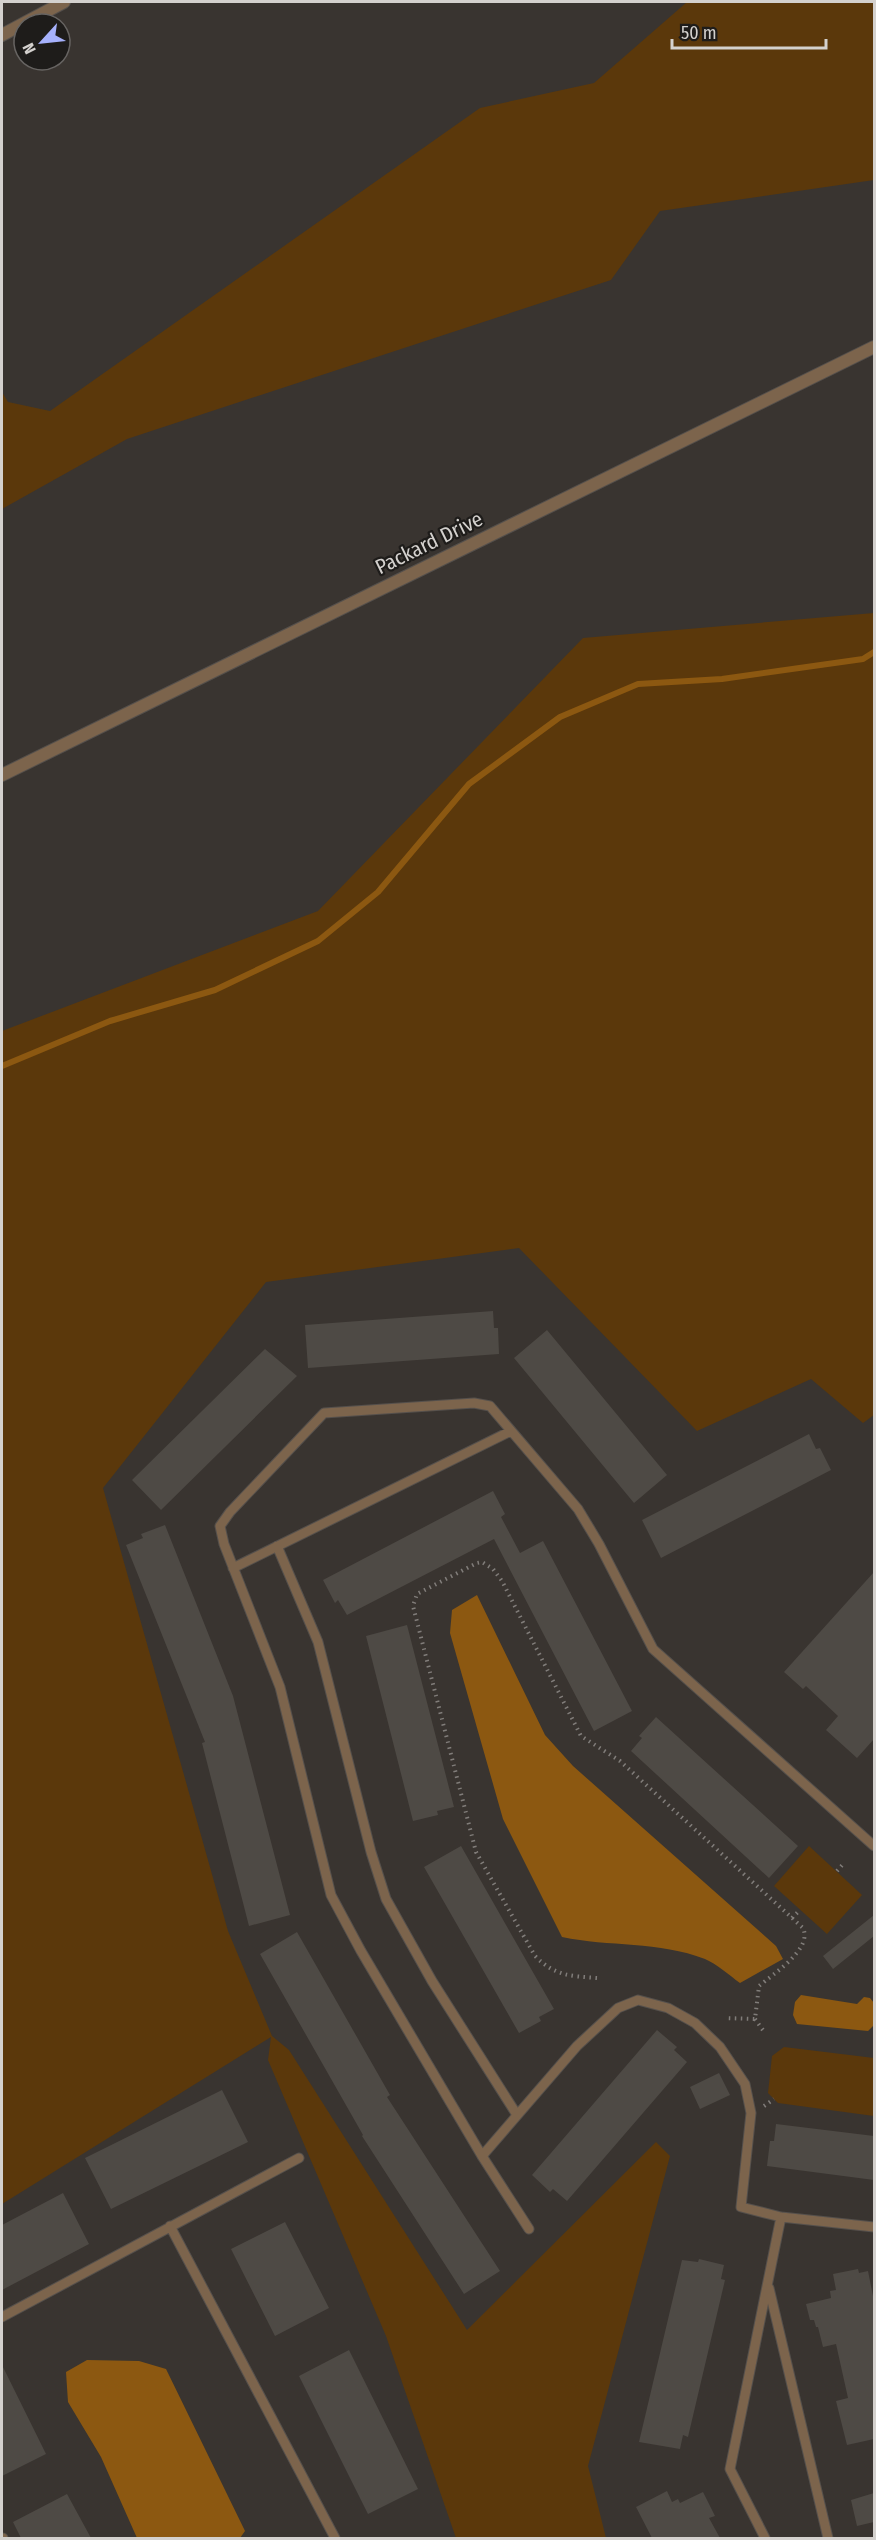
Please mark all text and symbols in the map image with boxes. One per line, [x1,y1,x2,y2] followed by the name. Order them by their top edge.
[12,12,72,72] north arrow
[672,12,826,50] scale bar
[681,22,717,44] text: 50 m
[18,40,40,57] text: N
[371,506,487,580] street label: Packard Drive

